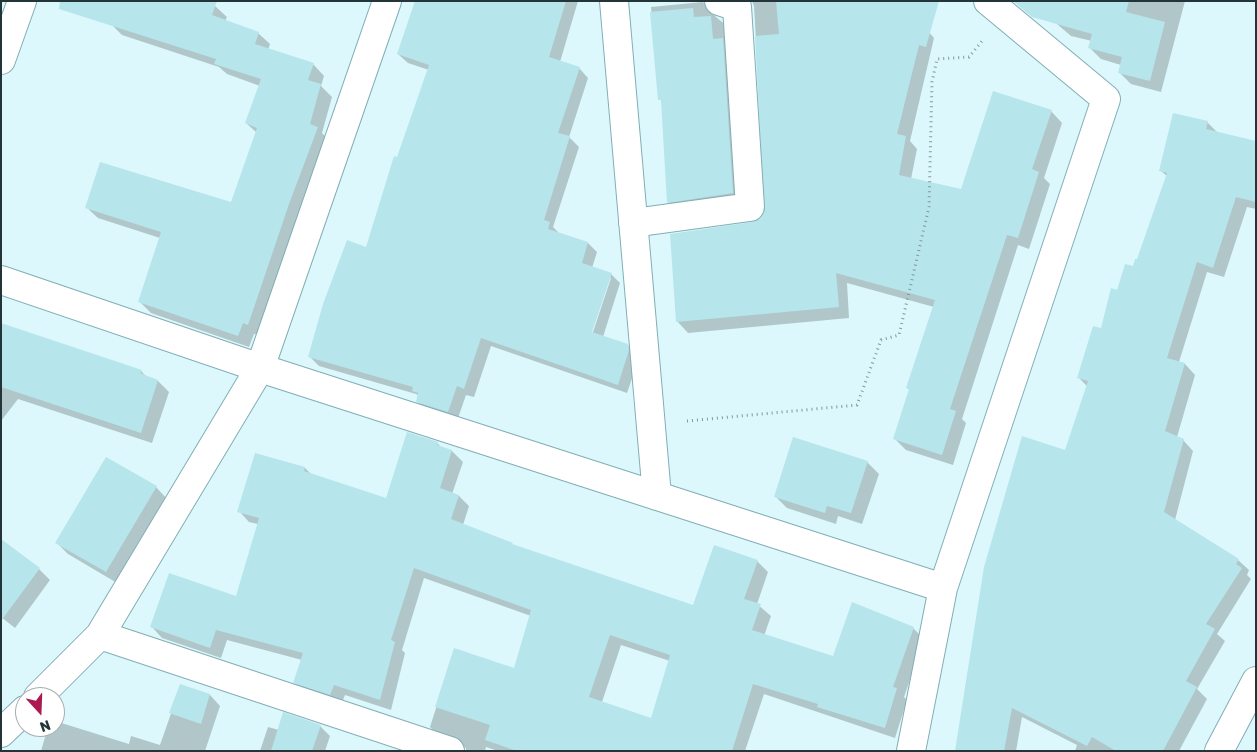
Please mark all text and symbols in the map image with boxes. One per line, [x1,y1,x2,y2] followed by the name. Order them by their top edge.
[15,687,65,737] north arrow
[37,716,53,735] text: N

